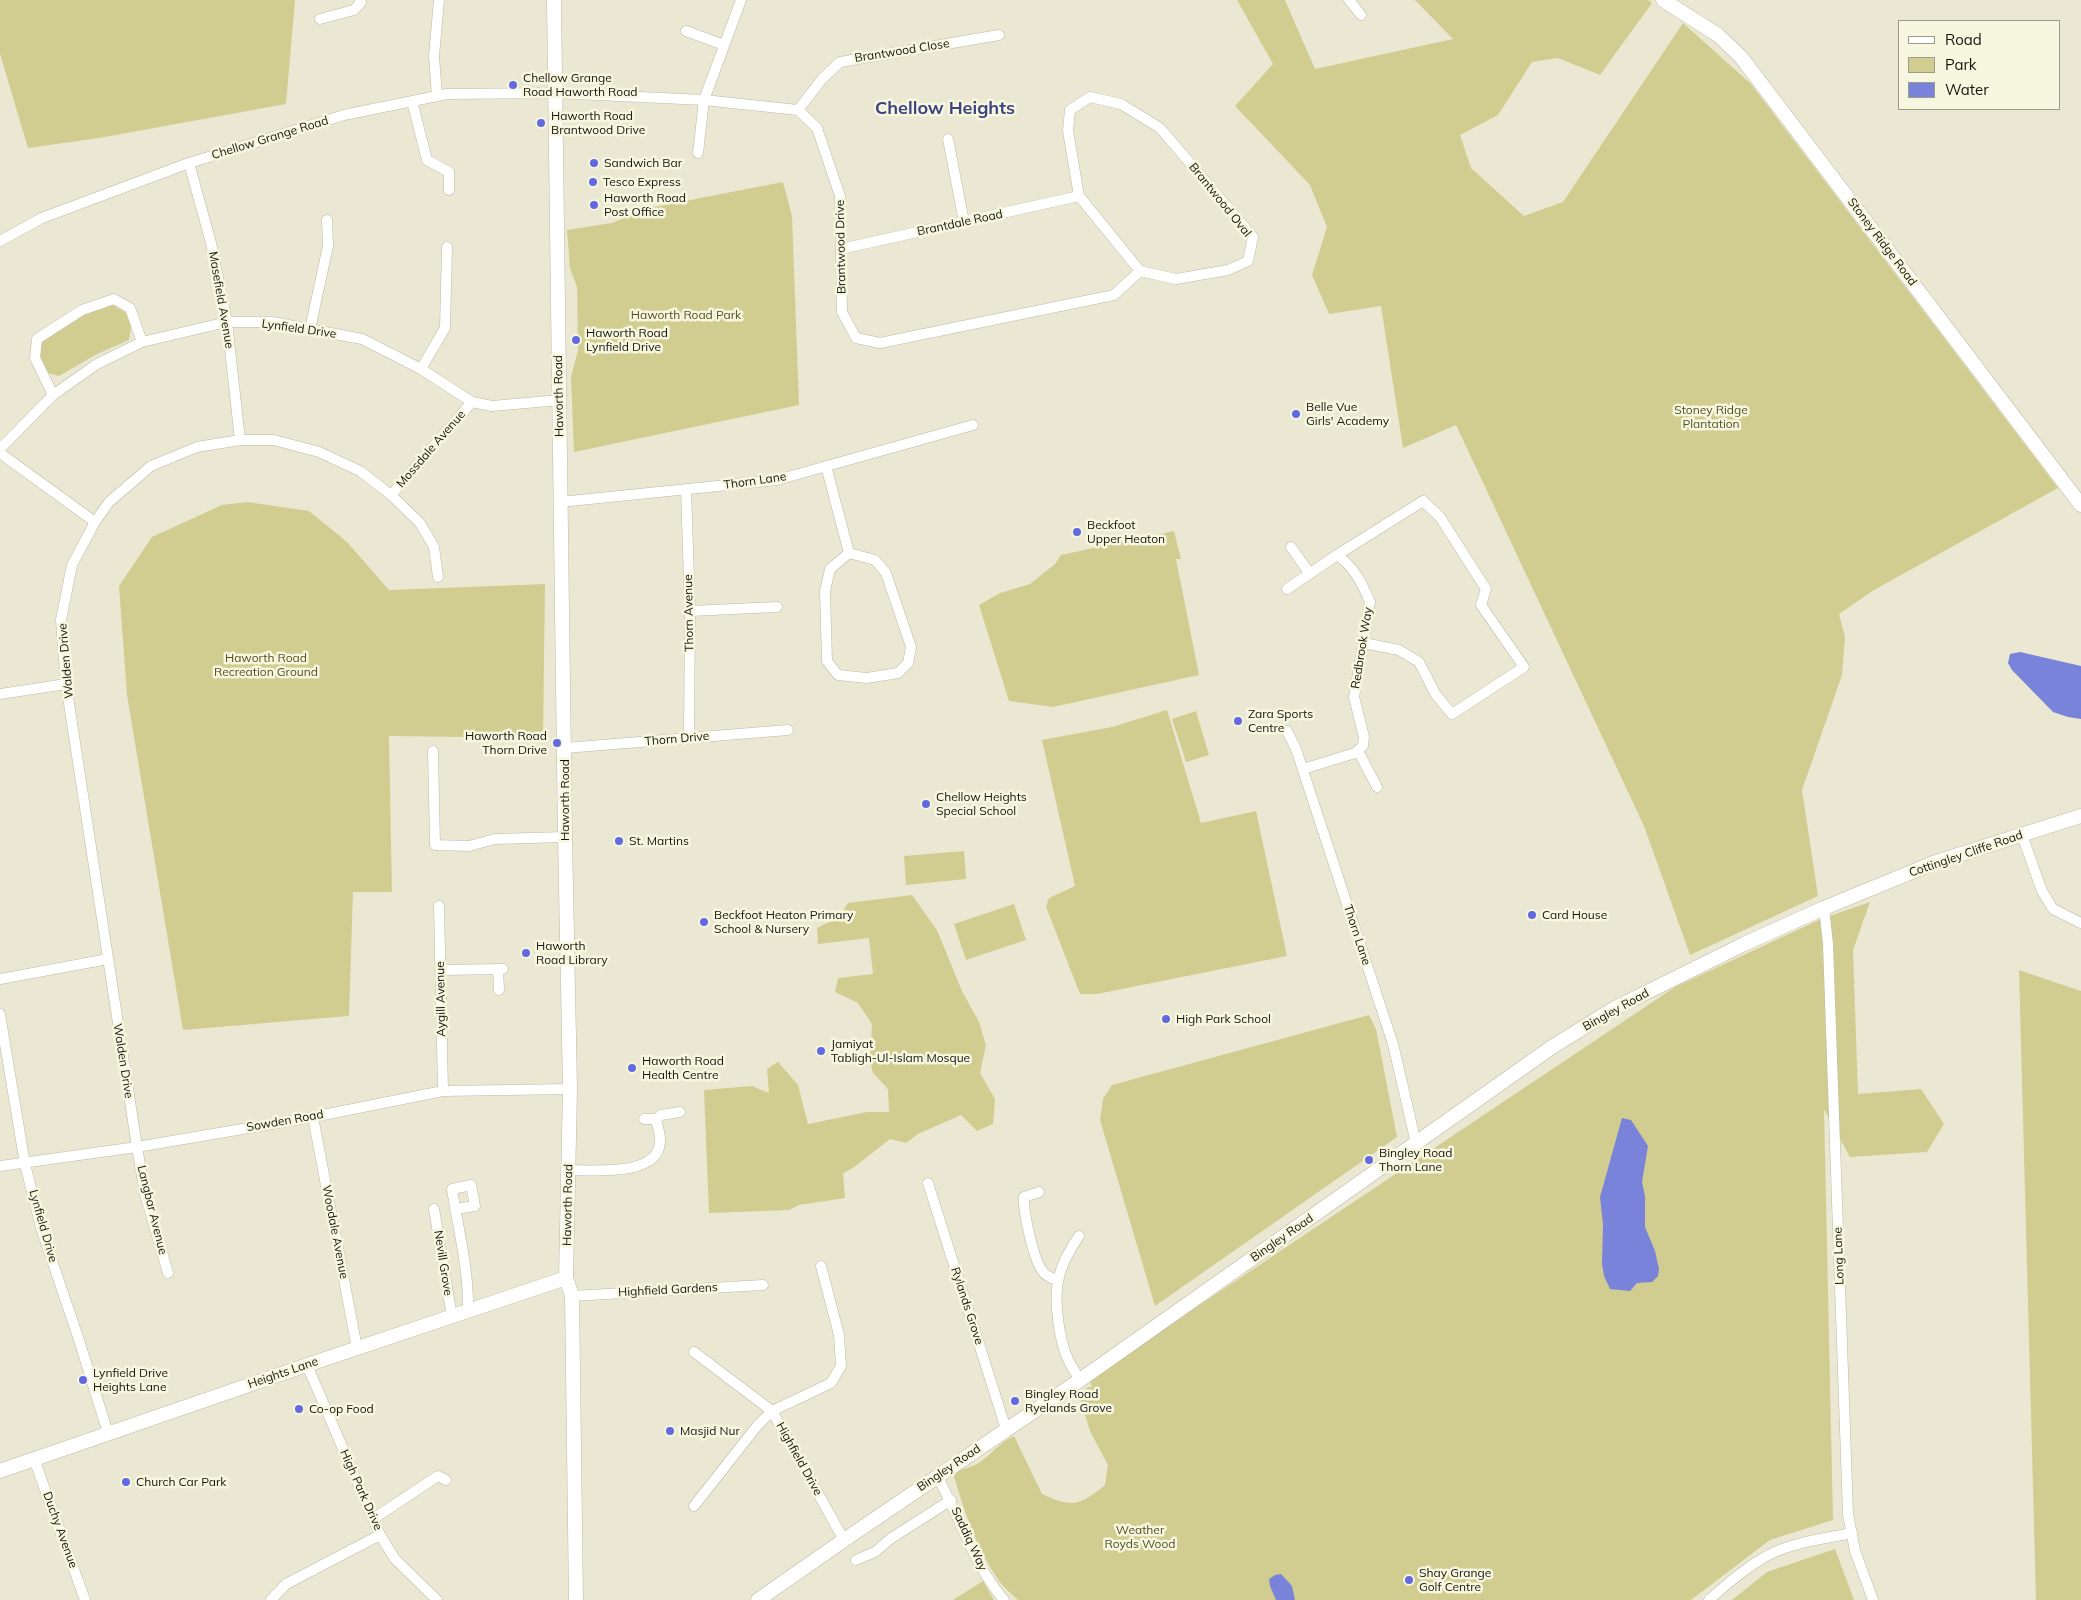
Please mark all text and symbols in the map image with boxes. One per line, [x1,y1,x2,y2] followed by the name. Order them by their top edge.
[1898,20,2061,110] legend
[1945,30,1982,49] text: Road
[854,36,950,66] street label: Brantwood Close
[1945,55,1977,74] text: Park
[523,71,638,99] place label: Chellow Grange Road Haworth Road
[507,79,519,91] marker: Chellow Grange Road Haworth Road
[1945,80,1989,99] text: Water
[875,98,1015,120] district label: Chellow Heights
[551,109,645,137] place label: Haworth Road Brantwood Drive
[210,113,330,163] street label: Chellow Grange Road
[535,117,547,129] marker: Haworth Road Brantwood Drive
[604,156,682,170] place label: Sandwich Bar
[588,157,600,169] marker: Sandwich Bar
[1186,160,1254,240] street label: Brantwood Oval
[603,175,681,189] place label: Tesco Express
[587,176,599,188] marker: Tesco Express
[604,191,686,219] place label: Haworth Road Post Office
[1844,195,1920,289] street label: Stoney Ridge Road
[588,199,600,211] marker: Haworth Road Post Office
[833,200,849,294] street label: Brantwood Drive
[916,207,1004,239] street label: Brantdale Road
[205,250,237,350] street label: Masefield Avenue
[631,308,741,322] park label: Haworth Road Park
[261,317,337,341] street label: Lynfield Drive
[586,326,668,354] place label: Haworth Road Lynfield Drive
[570,334,582,346] marker: Haworth Road Lynfield Drive
[551,355,567,437] street label: Haworth Road
[1306,400,1389,428] place label: Belle Vue Girls' Academy
[1674,403,1748,431] park label: Stoney Ridge Plantation
[393,407,469,491] street label: Mossdale Avenue
[1290,408,1302,420] marker: Belle Vue Girls' Academy
[723,469,787,493] street label: Thorn Lane
[1087,518,1165,546] place label: Beckfoot Upper Heaton
[1071,526,1083,538] marker: Beckfoot Upper Heaton
[681,574,697,652] street label: Thorn Avenue
[1348,606,1376,690] street label: Redbrook Way
[56,623,76,699] street label: Walden Drive
[214,651,318,679] park label: Haworth Road Recreation Ground
[1248,707,1313,735] place label: Zara Sports Centre
[1232,715,1244,727] marker: Zara Sports Centre
[465,729,547,757] place label: Haworth Road Thorn Drive
[644,729,710,749] street label: Thorn Drive
[551,737,563,749] marker: Haworth Road Thorn Drive
[558,759,572,841] street label: Haworth Road
[936,790,1027,818] place label: Chellow Heights Special School
[920,798,932,810] marker: Chellow Heights Special School
[1907,828,2025,880] street label: Cottingley Cliffe Road
[629,834,689,848] place label: St. Martins
[613,835,625,847] marker: St. Martins
[1340,903,1374,967] street label: Thorn Lane
[714,908,853,936] place label: Beckfoot Heaton Primary School & Nursery
[1542,908,1607,922] place label: Card House
[1526,909,1538,921] marker: Card House
[698,916,710,928] marker: Beckfoot Heaton Primary School & Nursery
[536,939,608,967] place label: Haworth Road Library
[520,947,532,959] marker: Haworth Road Library
[433,961,449,1037] street label: Aygill Avenue
[1580,986,1652,1034] street label: Bingley Road
[1176,1012,1271,1026] place label: High Park School
[1160,1013,1172,1025] marker: High Park School
[110,1023,136,1099] street label: Walden Drive
[831,1037,970,1065] place label: Jamiyat Tabligh-Ul-Islam Mosque
[815,1045,827,1057] marker: Jamiyat Tabligh-Ul-Islam Mosque
[642,1054,724,1082] place label: Haworth Road Health Centre
[626,1062,638,1074] marker: Haworth Road Health Centre
[245,1107,325,1135] street label: Sowden Road
[1379,1146,1453,1174] place label: Bingley Road Thorn Lane
[1363,1154,1375,1166] marker: Bingley Road Thorn Lane
[134,1164,170,1256] street label: Langbar Avenue
[560,1164,576,1246] street label: Haworth Road
[319,1184,351,1280] street label: Woodale Avenue
[26,1188,60,1264] street label: Lynfield Drive
[1248,1211,1316,1265] street label: Bingley Road
[1831,1227,1847,1285] street label: Long Lane
[431,1229,455,1297] street label: Nevill Grove
[948,1265,986,1347] street label: Rylands Grove
[618,1280,718,1300] street label: Highfield Gardens
[246,1354,320,1392] street label: Heights Lane
[93,1366,168,1394] place label: Lynfield Drive Heights Lane
[77,1374,89,1386] marker: Lynfield Drive Heights Lane
[1025,1387,1112,1415] place label: Bingley Road Ryelands Grove
[1009,1395,1021,1407] marker: Bingley Road Ryelands Grove
[309,1402,374,1416] place label: Co-op Food
[293,1403,305,1415] marker: Co-op Food
[773,1420,825,1498] street label: Highfield Drive
[680,1424,740,1438] place label: Masjid Nur
[664,1425,676,1437] marker: Masjid Nur
[915,1441,983,1495] street label: Bingley Road
[337,1447,385,1533] street label: High Park Drive
[136,1475,227,1489] place label: Church Car Park
[120,1476,132,1488] marker: Church Car Park
[40,1490,80,1570] street label: Duchy Avenue
[948,1505,990,1573] street label: Saddiq Way
[1104,1523,1176,1551] park label: Weather Royds Wood
[1419,1566,1491,1594] place label: Shay Grange Golf Centre
[1403,1574,1415,1586] marker: Shay Grange Golf Centre

